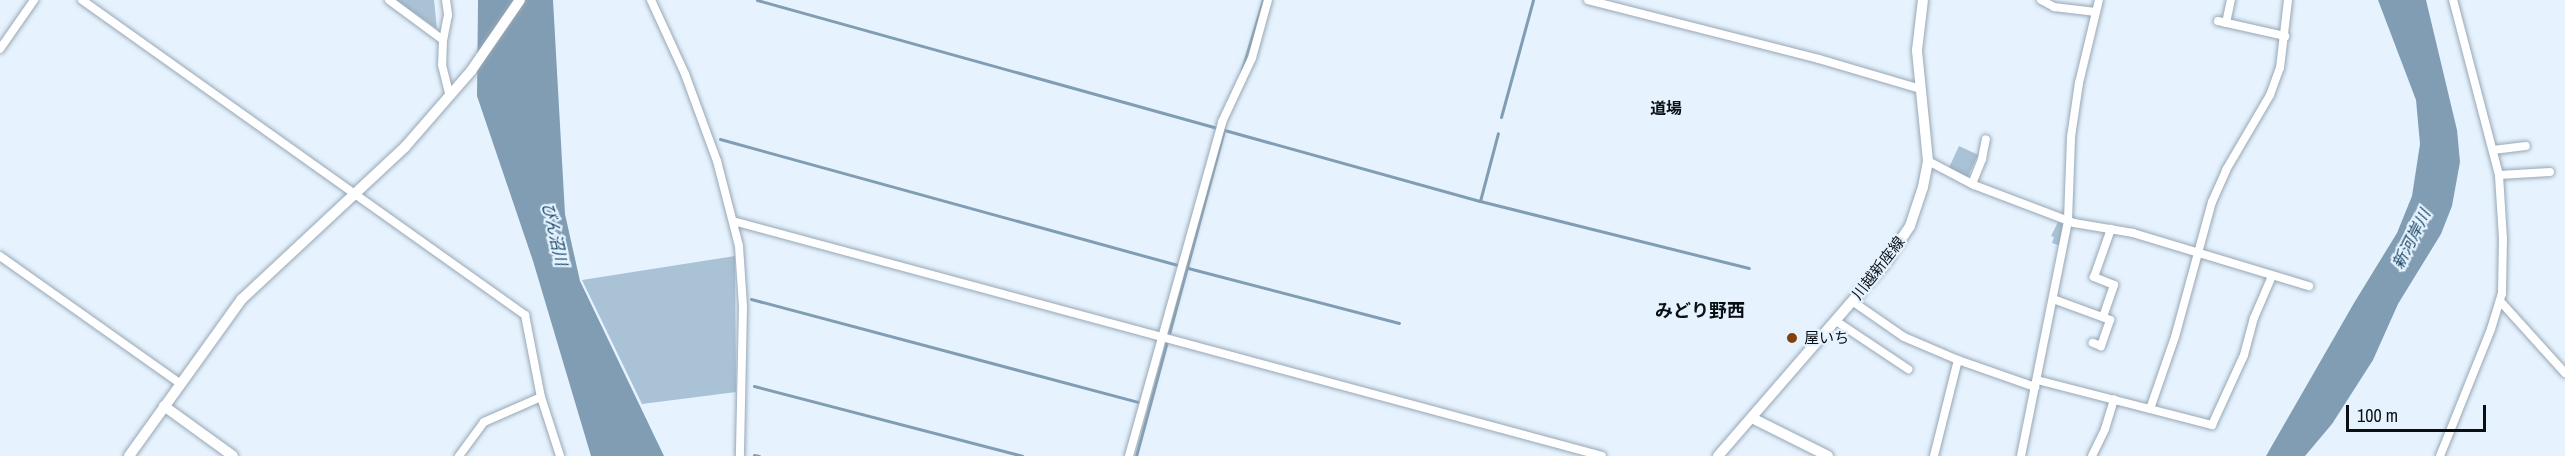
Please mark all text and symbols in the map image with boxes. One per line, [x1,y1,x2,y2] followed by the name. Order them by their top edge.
[1650,98,1682,118] district label: 道場
[538,201,572,267] water label: びん沼川
[2388,206,2434,272] water label: 新河岸川
[1848,233,1908,303] street label: 川越新座線
[1655,300,1745,322] district label: みどり野西
[1804,329,1849,347] place label: 屋いち
[1785,331,1799,345] marker: 屋いち
[2349,393,2488,431] scale bar
[2357,403,2398,428] text: 100 m

